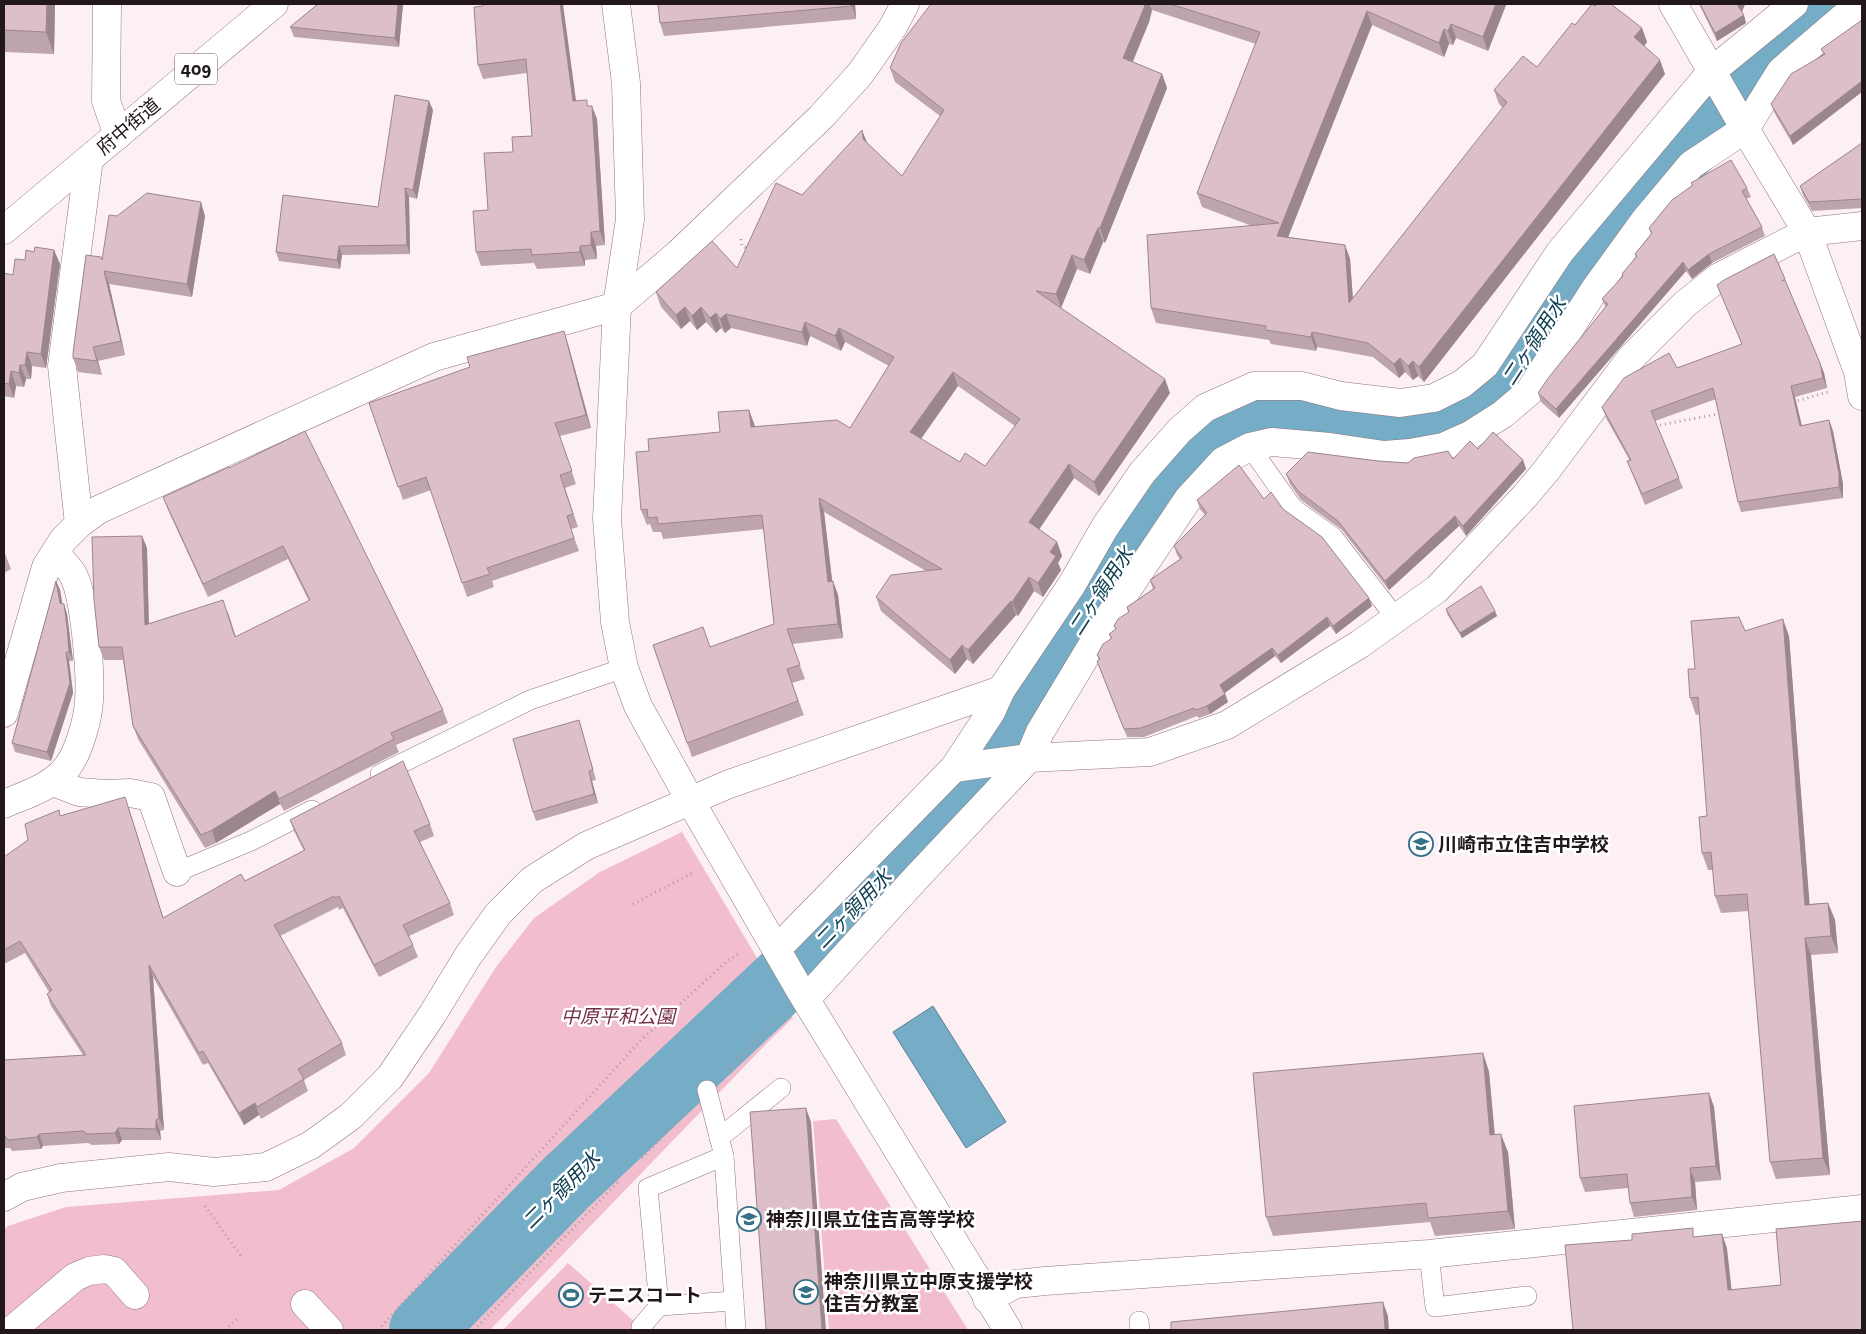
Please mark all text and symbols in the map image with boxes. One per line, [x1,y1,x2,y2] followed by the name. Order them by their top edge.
[175,54,217,85] road number: 409
[92,93,165,160] street label: 府中街道
[1497,291,1572,389] water label: 二ヶ領用水
[1064,541,1139,639] water label: 二ヶ領用水
[1408,831,1434,857] school or university icon: 川崎市立住吉中学校
[1438,833,1609,856] place label: 川崎市立住吉中学校
[810,863,898,953] water label: 二ヶ領用水
[561,1005,678,1028] park label: 中原平和公園
[517,1145,606,1234] water label: 二ヶ領用水
[736,1206,762,1232] school or university icon: 神奈川県立住吉高等学校
[766,1208,975,1231] place label: 神奈川県立住吉高等学校
[824,1270,1033,1315] place label: 神奈川県立中原支援学校 住吉分教室
[793,1279,819,1305] school or university icon: 神奈川県立中原支援学校 住吉分教室
[558,1282,584,1308] sports icon: テニスコート
[588,1284,702,1307] place label: テニスコート

